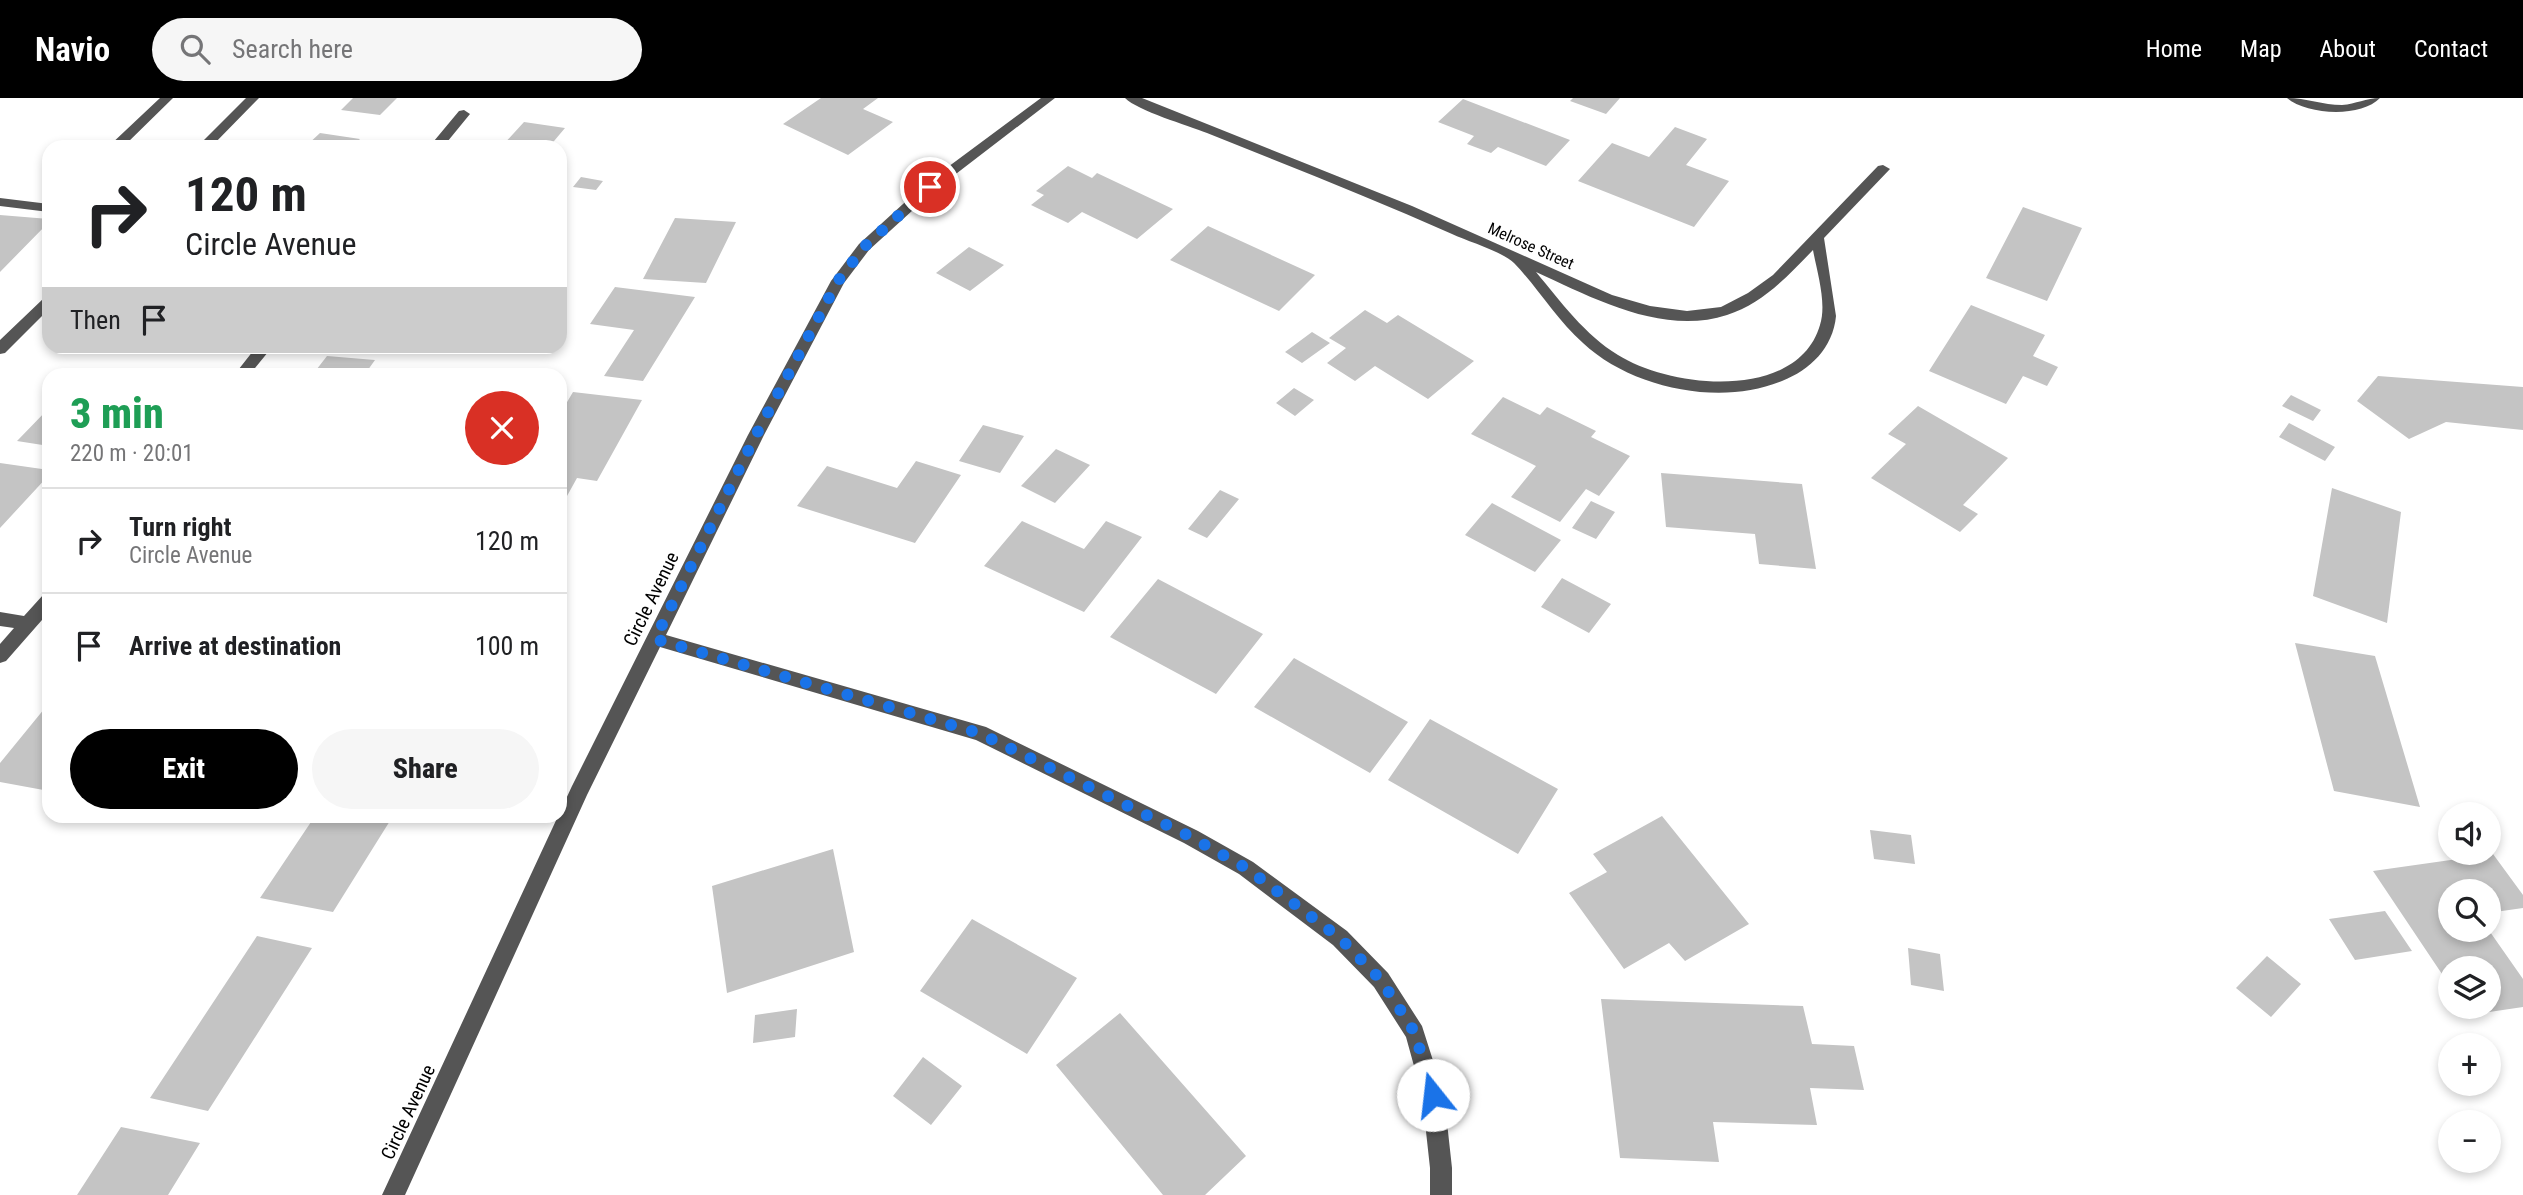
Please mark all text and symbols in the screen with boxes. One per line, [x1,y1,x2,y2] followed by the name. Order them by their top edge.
[152,18,642,81] search box
[35,30,110,69] text: Navio
[176,30,214,68] icon: search
[232,34,353,64] text: Search here
[2146,35,2202,63] text: Home
[2240,35,2282,63] text: Map
[2320,35,2376,63] text: About
[2414,35,2488,63] text: Contact
[900,157,960,217] pin
[185,166,307,223] text: 120 m
[70,168,161,259] icon: right
[911,168,949,206] icon: arrive
[1485,219,1577,273] street label: Melrose Street
[185,225,357,263] text: Circle Avenue
[135,301,173,339] icon: arrive
[70,305,121,335] text: Then
[70,389,164,438] text: 3 min
[465,391,539,465] button: close
[70,440,194,467] text: 220 m · 20:01
[129,512,231,542] text: Turn right
[70,522,108,560] icon: right
[475,526,539,556] text: 120 m
[129,542,252,569] text: Circle Avenue
[618,548,684,650] street label: Circle Avenue
[70,627,108,665] icon: arrive
[129,631,341,661] text: Arrive at destination
[475,631,539,661] text: 100 m
[70,729,298,809] button: Exit
[312,729,539,809] button: Share
[2438,802,2501,1173] map controls
[2438,802,2501,865] button: sound
[2438,879,2501,942] button: search
[2438,956,2501,1019] button: layers
[2438,1033,2501,1096] button: +
[1396,1058,1470,1132] position arrow
[376,1061,440,1163] street label: Circle Avenue
[2438,1110,2501,1173] button: −

